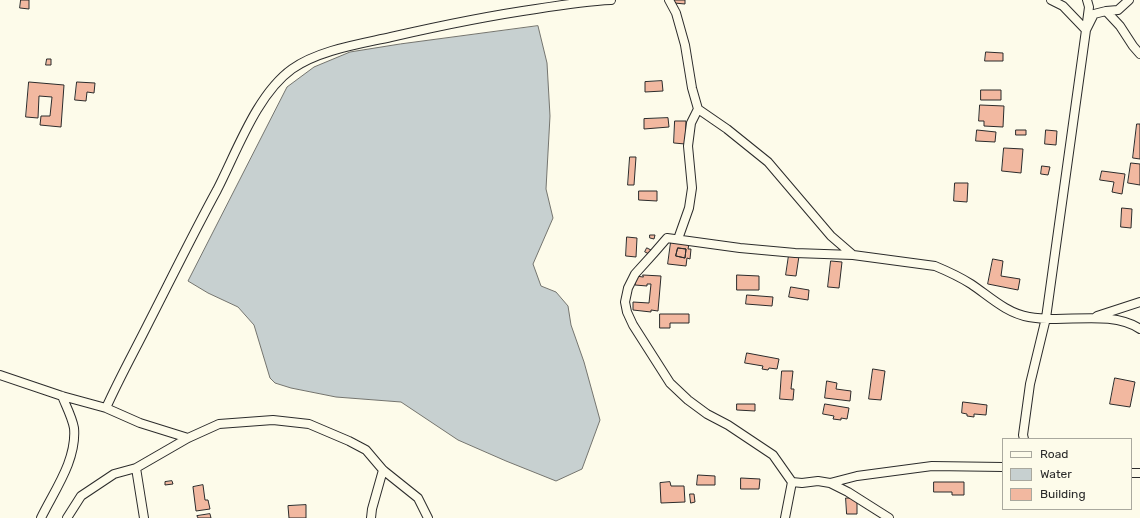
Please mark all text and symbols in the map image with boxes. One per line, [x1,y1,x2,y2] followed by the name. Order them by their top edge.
[1002,438,1132,510] legend
[1040,447,1068,461] text: Road
[1040,467,1072,481] text: Water
[1040,487,1086,501] text: Building

